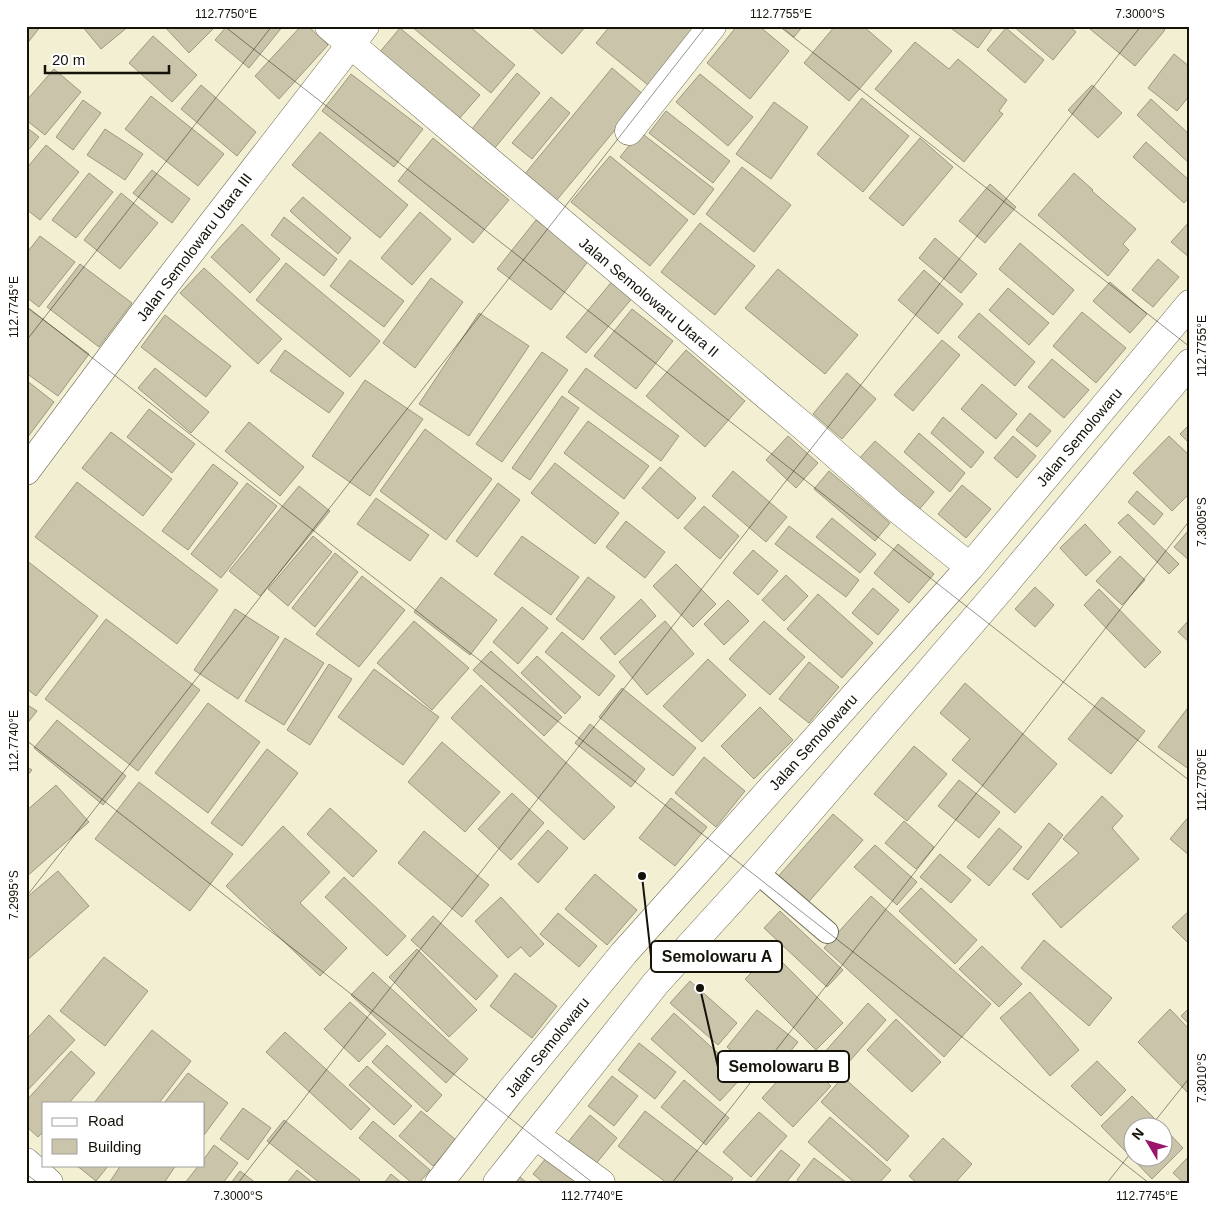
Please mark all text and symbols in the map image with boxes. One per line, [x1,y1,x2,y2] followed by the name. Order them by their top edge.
[195,7,257,21] text: 112.7750°E
[750,7,812,21] text: 112.7755°E
[1115,7,1165,21] text: 7.3000°S
[45,42,169,74] scale bar
[52,51,85,68] text: 20 m
[133,170,255,324] street label: Jalan Semolowaru Utara III
[576,234,722,360] street label: Jalan Semolowaru Utara II
[7,276,21,338] text: 112.7745°E
[1195,315,1209,377] text: 112.7755°E
[1033,384,1125,490] street label: Jalan Semolowaru
[1195,497,1209,547] text: 7.3005°S
[765,690,861,794] street label: Jalan Semolowaru
[7,710,21,772] text: 112.7740°E
[1195,749,1209,811] text: 112.7750°E
[7,870,21,920] text: 7.2995°S
[651,941,782,972] callout: Semolowaru A
[662,948,773,965] text: Semolowaru A
[502,994,592,1100] street label: Jalan Semolowaru
[718,1051,849,1082] callout: Semolowaru B
[1195,1053,1209,1103] text: 7.3010°S
[728,1058,840,1075] text: Semolowaru B
[42,1102,205,1166] legend
[88,1112,124,1129] text: Road
[1124,1116,1174,1166] north arrow
[1128,1125,1147,1143] text: N
[88,1138,141,1155] text: Building
[213,1189,263,1203] text: 7.3000°S
[561,1189,623,1203] text: 112.7740°E
[1116,1189,1178,1203] text: 112.7745°E

